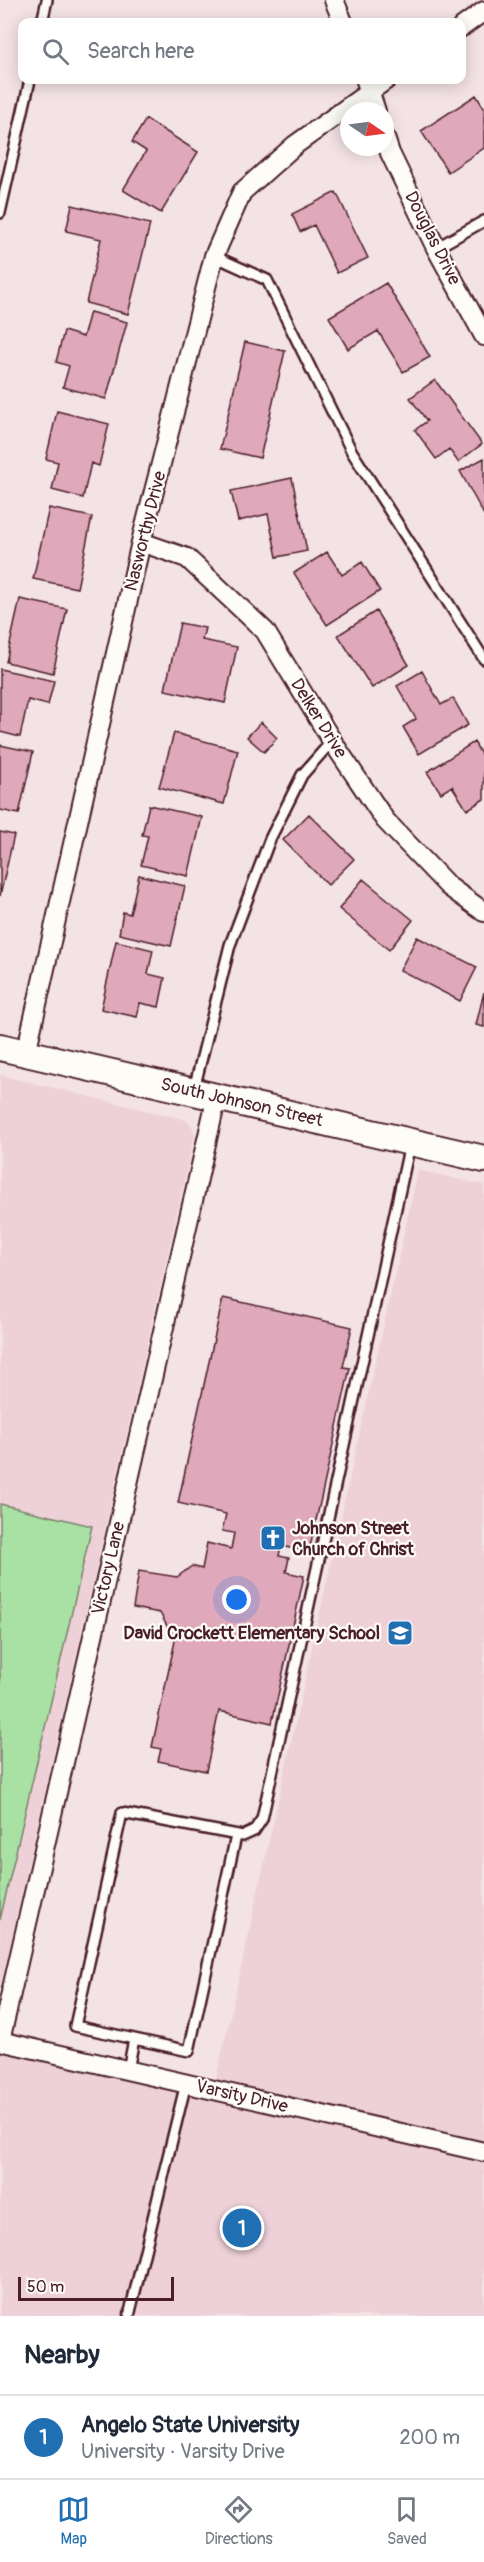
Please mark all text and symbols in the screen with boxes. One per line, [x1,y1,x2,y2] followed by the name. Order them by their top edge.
[18,18,466,84] search box
[39,35,72,68] icon: search
[87,37,194,65] text: Search here
[340,102,394,156] north arrow
[399,188,466,289] street label: Douglas Drive
[120,469,171,593] street label: Nasworthy Drive
[285,674,352,762] street label: Delker Drive
[159,1073,326,1133] street label: South Johnson Street
[292,1517,415,1561] place label: Johnson Street Church of Christ
[87,1519,130,1617] street label: Victory Lane
[258,1523,288,1553] church icon: Johnson Street Church of Christ
[222,1585,251,1614] your location
[385,1618,415,1648] school or university icon: David Crockett Elementary School
[123,1622,380,1645] place label: David Crockett Elementary School
[193,2075,290,2118] street label: Varsity Drive
[222,2206,262,2250] pin: 1
[18,2274,174,2302] scale bar
[27,2277,64,2297] text: 50 m
[24,2339,100,2371] text: Nearby
[81,2411,299,2439] text: Angelo State University
[40,2425,47,2450] text: 1
[399,2425,460,2450] text: 200 m
[81,2439,285,2464] text: University · Varsity Drive
[57,2493,90,2549] tab: Map
[205,2493,273,2549] tab: Directions
[387,2493,427,2549] tab: Saved

